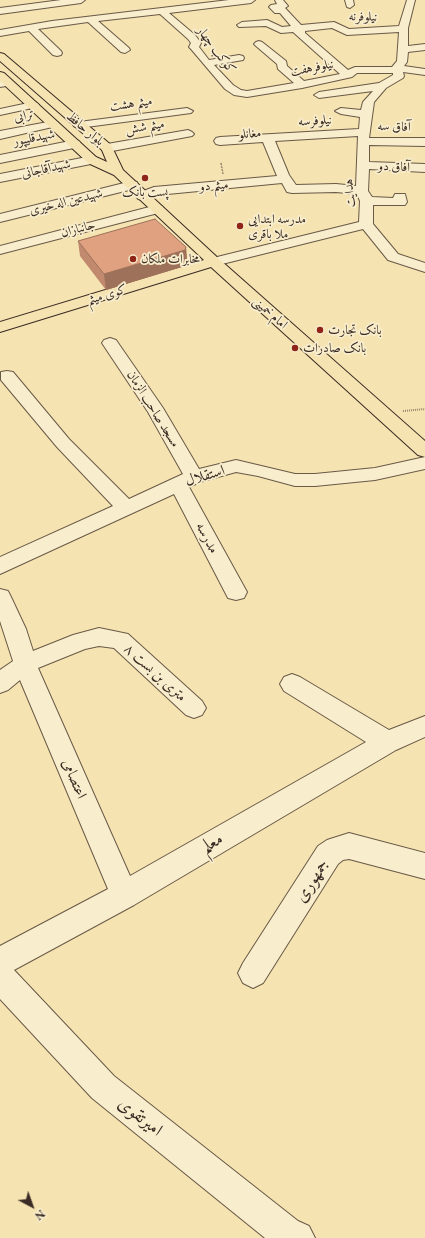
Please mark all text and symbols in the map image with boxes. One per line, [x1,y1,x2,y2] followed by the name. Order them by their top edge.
[348,9,378,25] street label: نیلوفرنه
[193,23,239,77] street label: کوکب چهار
[289,56,335,80] street label: نیلوفرهفت
[109,93,153,115] street label: میثم هشت
[13,106,35,126] street label: ترابی
[63,109,107,149] street label: بلوار حافظ
[298,112,332,130] street label: نیلوفرسه
[124,116,166,138] street label: میثم شش
[377,119,411,135] street label: آفاق سه
[238,125,262,143] street label: مغانلو
[12,126,56,150] street label: شهیدقلیپور
[20,156,72,182] street label: شهیدآقاجانی
[378,158,410,176] street label: آفاق دو
[140,173,150,183] marker: پست بانک
[199,177,229,195] street label: میثم دو
[341,178,359,208] street label: هدایت
[122,184,168,200] place label: پست بانک
[28,185,104,219] street label: شهیدعین اله خیری
[248,211,306,242] place label: مدرسه ابتدایی ملا باقری
[59,217,97,241] street label: جانبازان
[235,221,245,231] marker: مدرسه ابتدایی ملا باقری
[141,251,200,267] place label: مخابرات ملکان
[128,254,138,264] marker: مخابرات ملکان
[85,282,129,308] street label: کوی میثم
[249,293,291,333] street label: امام خمینی
[328,322,382,338] place label: بانک تجارت
[315,325,325,335] marker: بانک تجارت
[303,340,366,356] place label: بانک صادرات
[290,343,300,353] marker: بانک صادرات
[123,368,183,450] street label: مسجد صاحب الزمان
[183,461,227,491] street label: استقلال
[191,519,223,557] street label: مدرسه
[120,640,190,706] street label: ۸ متری بن بست
[58,756,90,802] street label: اعتصامی
[197,828,227,858] street label: معلم
[290,855,334,907] street label: جمهوری
[113,1093,167,1141] street label: امیرتقوی
[12,1186,52,1226] north arrow
[32,1207,48,1223] text: N

